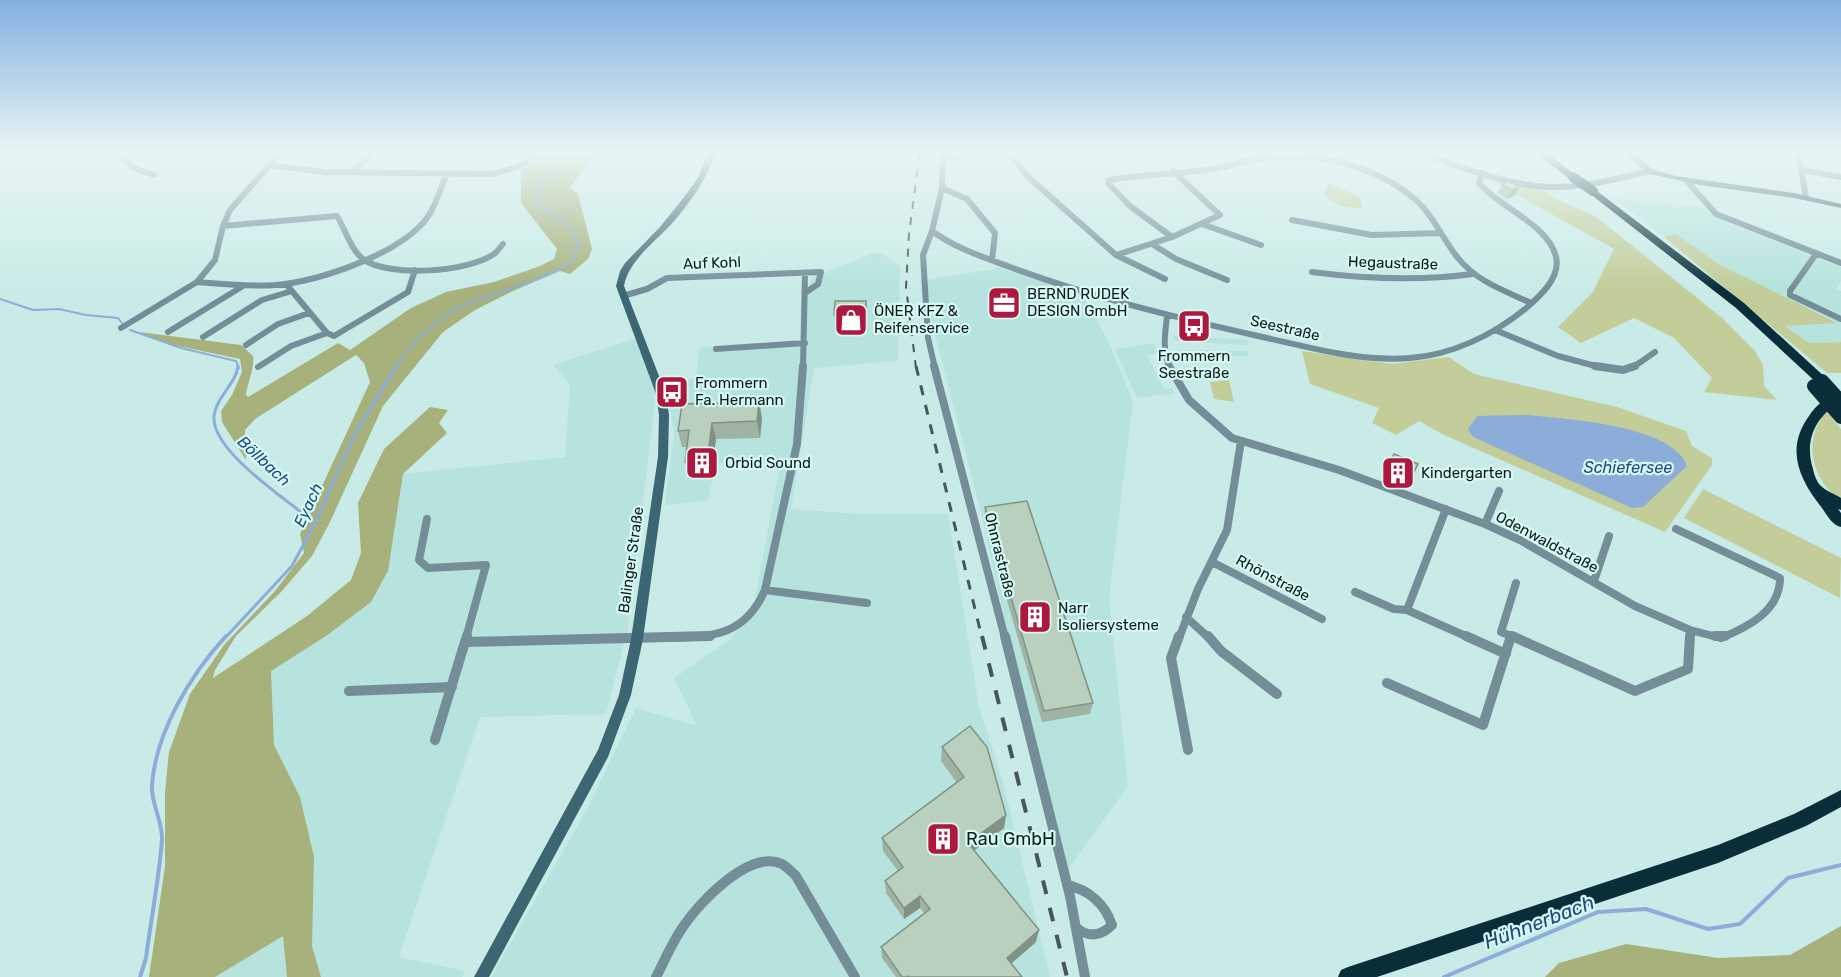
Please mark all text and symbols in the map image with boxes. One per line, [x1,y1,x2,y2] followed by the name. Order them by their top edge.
[1348,252,1438,274] street label: Hegaustraße
[683,253,741,273] street label: Auf Kohl
[986,285,1022,321] office icon: BERND RUDEK DESIGN GmbH
[1027,285,1129,320] place label: BERND RUDEK DESIGN GmbH
[833,302,869,338] shop icon: ÖNER KFZ & Reifenservice
[874,302,969,337] place label: ÖNER KFZ & Reifenservice
[1176,308,1212,344] bus stop icon: Frommern Seestraße
[1249,311,1321,345] street label: Seestraße
[1158,347,1230,382] place label: Frommern Seestraße
[654,374,690,410] bus stop icon: Frommern Fa. Hermann
[695,374,784,409] place label: Frommern Fa. Hermann
[234,432,294,490] water label: Böllbach
[684,445,720,481] building icon: Orbid Sound
[725,454,811,472] place label: Orbid Sound
[1380,455,1416,491] building icon: Kindergarten
[1584,458,1672,477] water label: Schiefersee
[1421,464,1512,482] place label: Kindergarten
[290,480,326,530] water label: Eyach
[615,506,647,614] street label: Balinger Straße
[1493,507,1601,577] street label: Odenwaldstraße
[981,511,1019,599] street label: Ohnrastraße
[1233,551,1313,605] street label: Rhönstraße
[1017,599,1053,635] building icon: Narr Isoliersysteme
[1058,599,1159,634] place label: Narr Isoliersysteme
[925,821,961,857] building icon: Rau GmbH
[966,828,1055,850] place label: Rau GmbH
[1480,890,1598,954] water label: Hühnerbach

